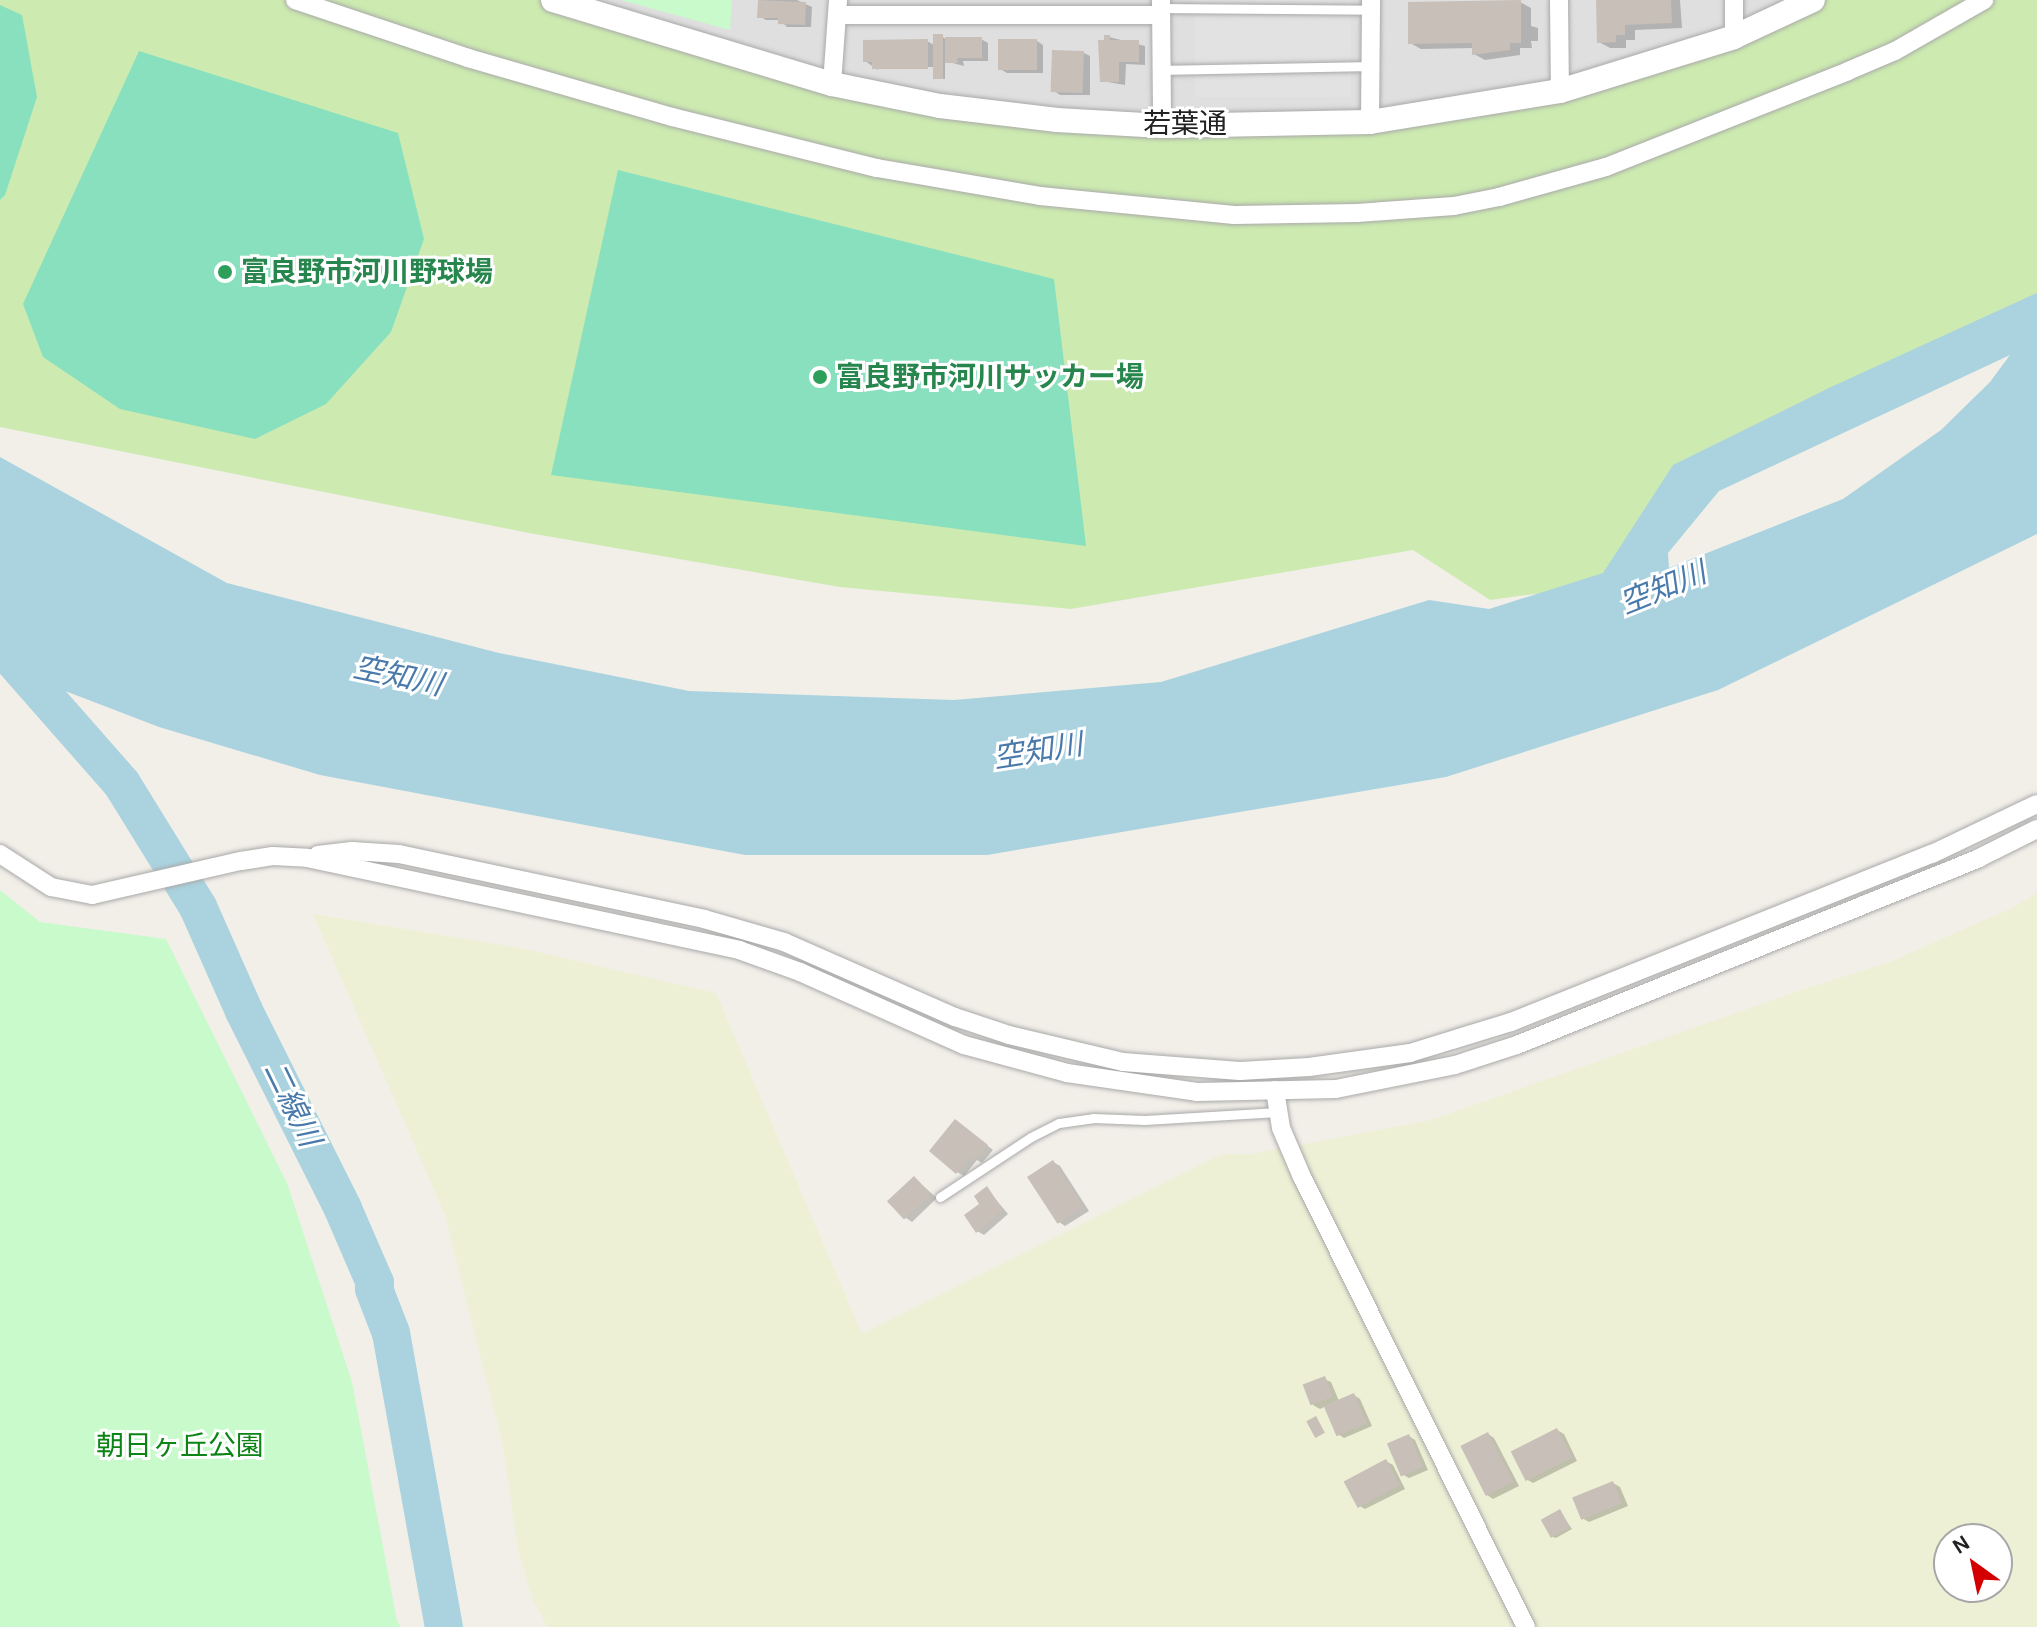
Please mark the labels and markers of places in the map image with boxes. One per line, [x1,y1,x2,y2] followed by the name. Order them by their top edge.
[241,255,493,289] place label: 富良野市河川野球場
[216,263,234,281] marker: 富良野市河川野球場
[836,360,1144,394] place label: 富良野市河川サッカー場
[811,368,829,386] marker: 富良野市河川サッカー場

